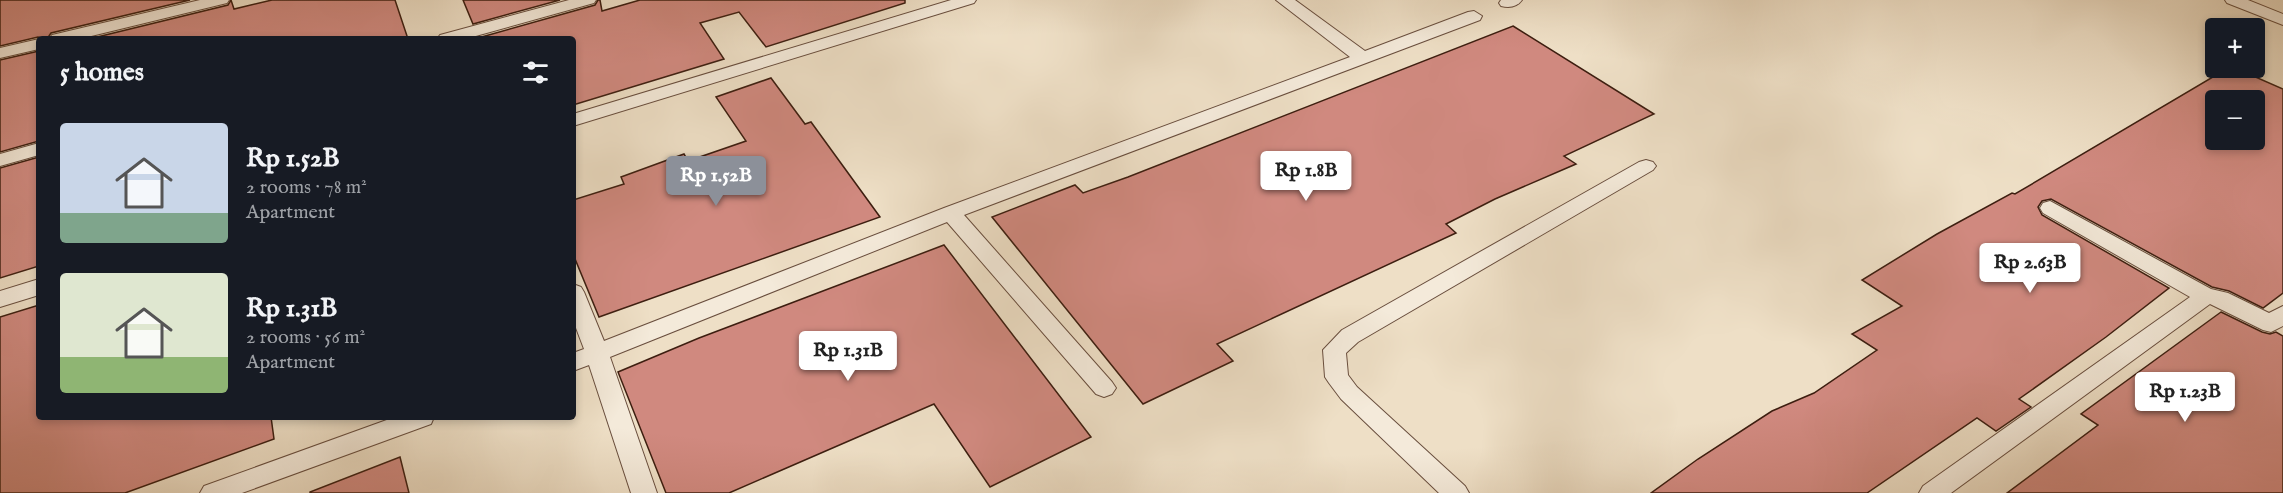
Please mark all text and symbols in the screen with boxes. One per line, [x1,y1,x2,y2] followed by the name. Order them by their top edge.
[2205,18,2265,150] map controls
[2205,18,2265,78] button: +
[60,56,144,89] text: 5 homes
[519,56,552,89] icon: filters
[2205,90,2265,150] button: −
[246,142,339,175] text: Rp 1.52B
[108,147,180,219] icon: home
[1251,151,1361,202] pin: Rp 1.8B
[654,156,778,207] pin: Rp 1.52B
[1274,158,1338,183] text: Rp 1.8B
[680,163,752,188] text: Rp 1.52B
[246,175,367,200] text: 2 rooms · 78 m²
[246,200,335,225] text: Apartment
[1968,243,2092,294] pin: Rp 2.63B
[1993,250,2067,275] text: Rp 2.63B
[246,292,337,325] text: Rp 1.31B
[108,297,180,369] icon: home
[246,325,365,350] text: 2 rooms · 56 m²
[786,331,910,382] pin: Rp 1.31B
[813,338,883,363] text: Rp 1.31B
[246,350,335,375] text: Apartment
[2123,372,2247,423] pin: Rp 1.23B
[2149,379,2221,404] text: Rp 1.23B

